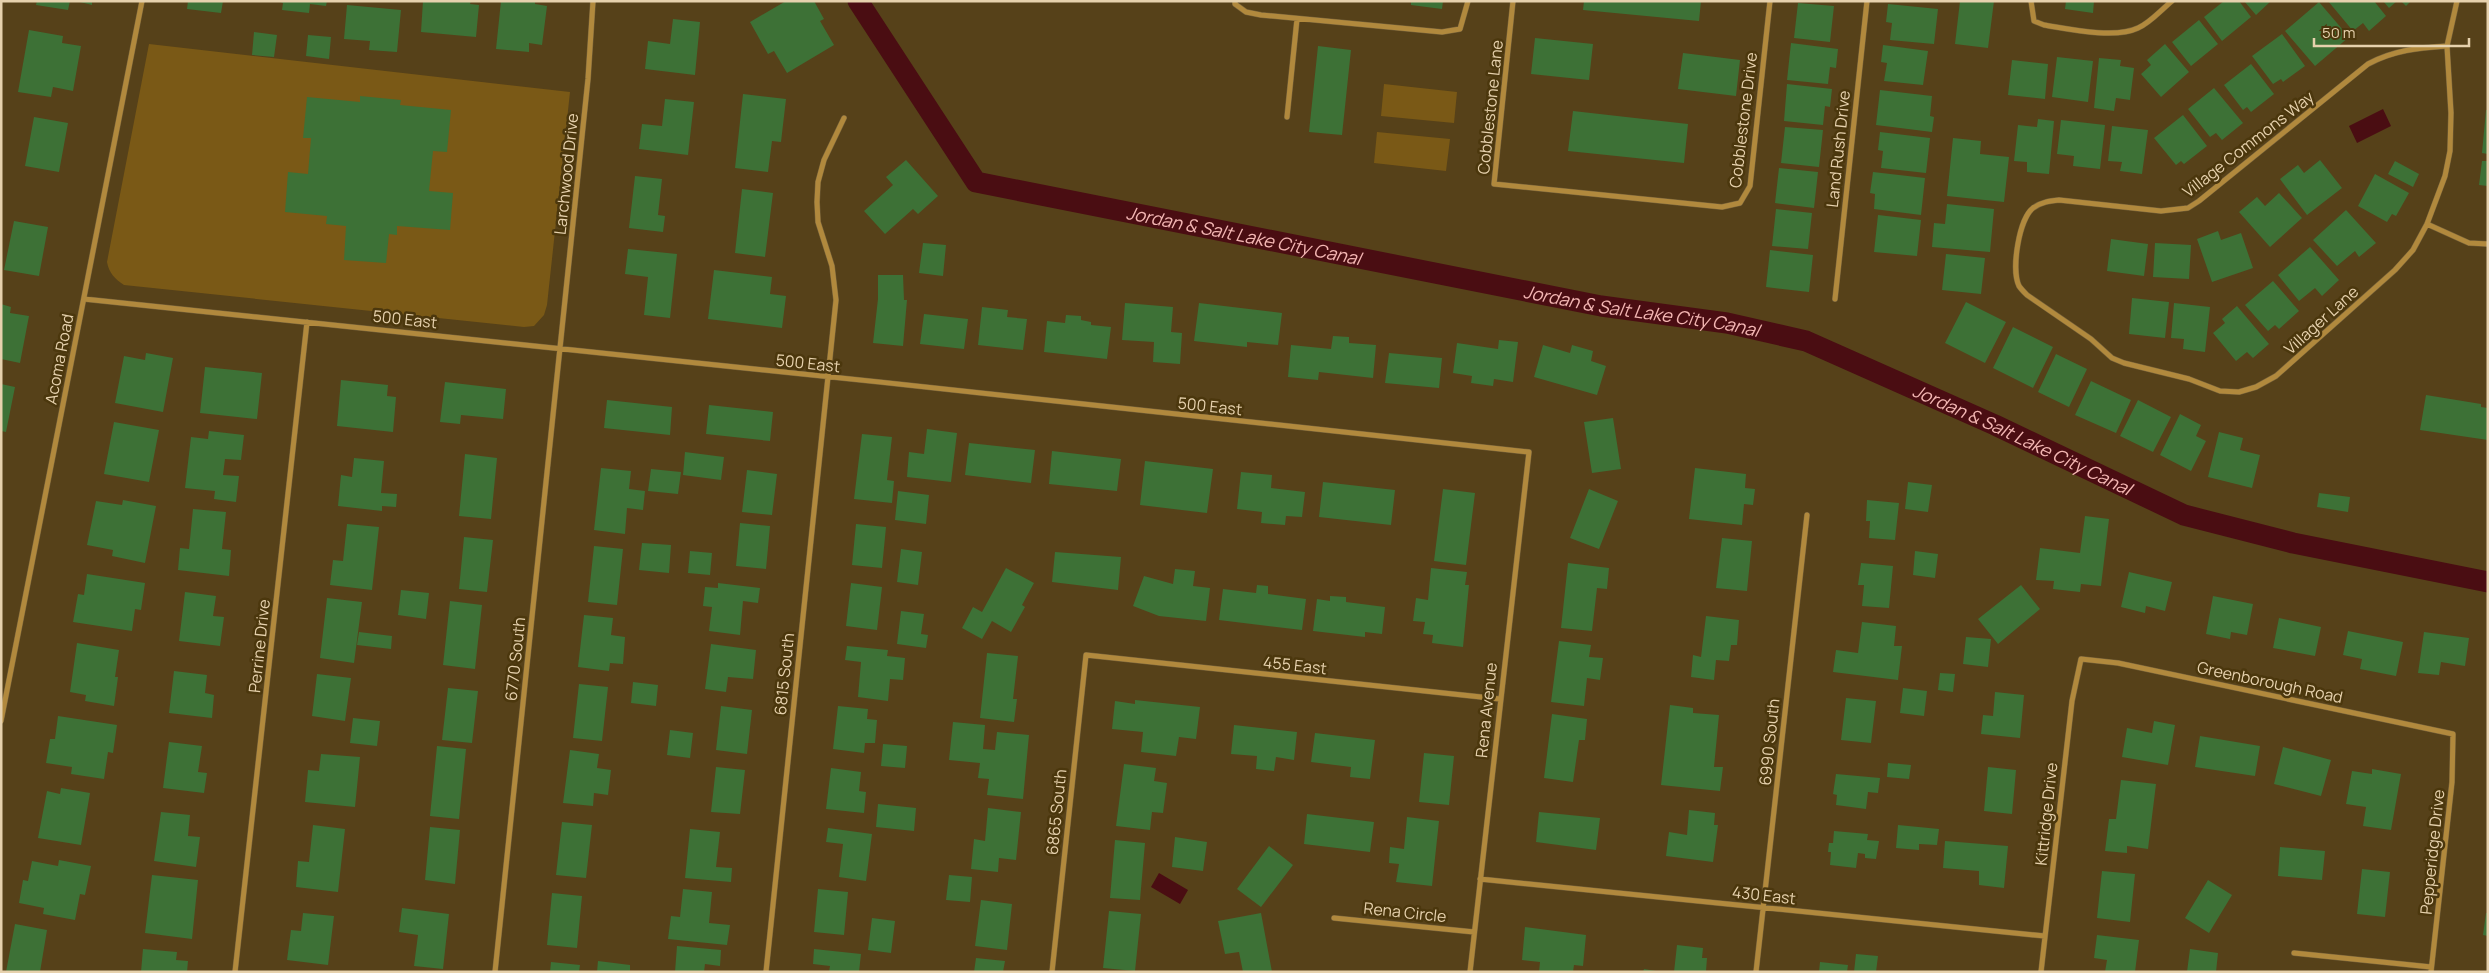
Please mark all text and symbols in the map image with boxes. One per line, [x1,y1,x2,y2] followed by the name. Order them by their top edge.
[2314,15,2469,47] scale bar
[2322,22,2356,43] text: 50 m
[1472,39,1508,175] street label: Cobblestone Lane
[1724,51,1762,189] street label: Cobblestone Drive
[2178,85,2319,202] street label: Village Commons Way
[1821,90,1855,208] street label: Land Rush Drive
[549,112,583,236] street label: Larchwood Drive
[1124,200,1366,271] water label: Jordan & Salt Lake City Canal
[1522,279,1765,343] water label: Jordan & Salt Lake City Canal
[2279,281,2363,359] street label: Villager Lane
[372,305,438,333] street label: 500 East
[39,312,79,406] street label: Acoma Road
[775,349,841,377] street label: 500 East
[1909,378,2138,502] water label: Jordan & Salt Lake City Canal
[1177,392,1243,420] street label: 500 East
[243,598,275,694] street label: Perrine Drive
[500,616,530,702] street label: 6770 South
[769,632,799,716] street label: 6815 South
[1262,651,1328,679] street label: 455 East
[2195,656,2345,708] street label: Greenborough Road
[1470,661,1502,759] street label: Rena Avenue
[1753,697,1785,787] street label: 6990 South
[2030,761,2062,867] street label: Kittridge Drive
[1041,768,1071,856] street label: 6865 South
[2415,788,2449,916] street label: Pepperidge Drive
[1731,881,1797,909] street label: 430 East
[1362,897,1448,927] street label: Rena Circle

